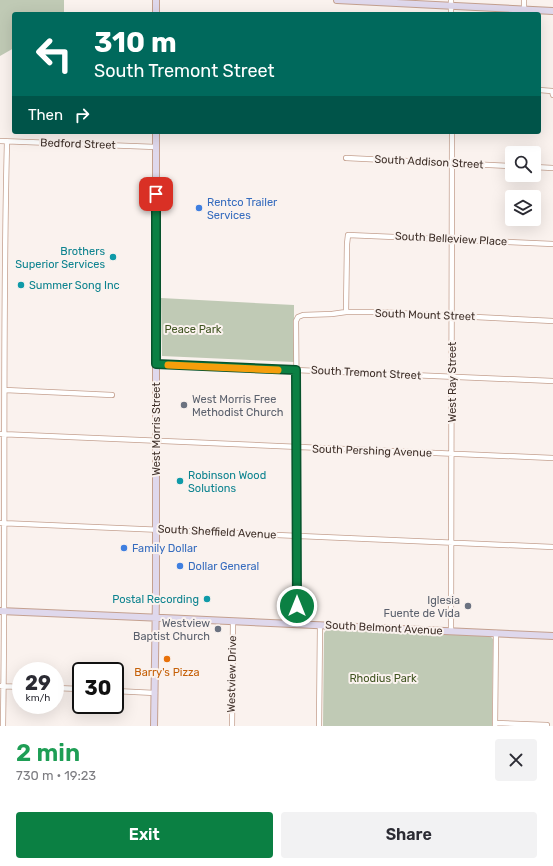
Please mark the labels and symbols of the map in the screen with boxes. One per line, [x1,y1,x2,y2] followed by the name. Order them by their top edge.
[40,136,117,152] street label: Bedford Street
[374,153,485,171] street label: South Addison Street
[139,177,173,211] pin
[207,196,278,222] place label: Rentco Trailer Services
[194,203,204,213] marker: Rentco Trailer Services
[395,230,507,248] street label: South Belleview Place
[15,245,105,271] place label: Brothers Superior Services
[108,252,118,262] marker: Brothers Superior Services
[29,279,120,292] place label: Summer Song Inc
[16,280,26,290] marker: Summer Song Inc
[375,307,476,323] street label: South Mount Street
[164,323,222,336] park label: Peace Park
[446,341,459,422] street label: West Ray Street
[311,364,422,382] street label: South Tremont Street
[150,382,163,476] street label: West Morris Street
[192,393,283,419] place label: West Morris Free Methodist Church
[179,400,189,410] marker: West Morris Free Methodist Church
[312,442,432,460] street label: South Pershing Avenue
[188,469,266,495] place label: Robinson Wood Solutions
[175,476,185,486] marker: Robinson Wood Solutions
[157,522,277,542] street label: South Sheffield Avenue
[132,542,198,555] place label: Family Dollar
[119,543,129,553] marker: Family Dollar
[188,560,259,573] place label: Dollar General
[175,561,185,571] marker: Dollar General
[276,585,318,627] position arrow
[112,593,199,606] place label: Postal Recording
[202,594,212,604] marker: Postal Recording
[384,594,460,620] place label: Iglesia Fuente de Vida
[463,601,473,611] marker: Iglesia Fuente de Vida
[133,617,210,643] place label: Westview Baptist Church
[325,618,443,638] street label: South Belmont Avenue
[213,624,223,634] marker: Westview Baptist Church
[225,635,239,713] street label: Westview Drive
[162,654,172,664] marker: Barry's Pizza
[72,662,124,714] speed limit sign: 30
[134,666,200,679] place label: Barry's Pizza
[349,672,417,685] park label: Rhodius Park

